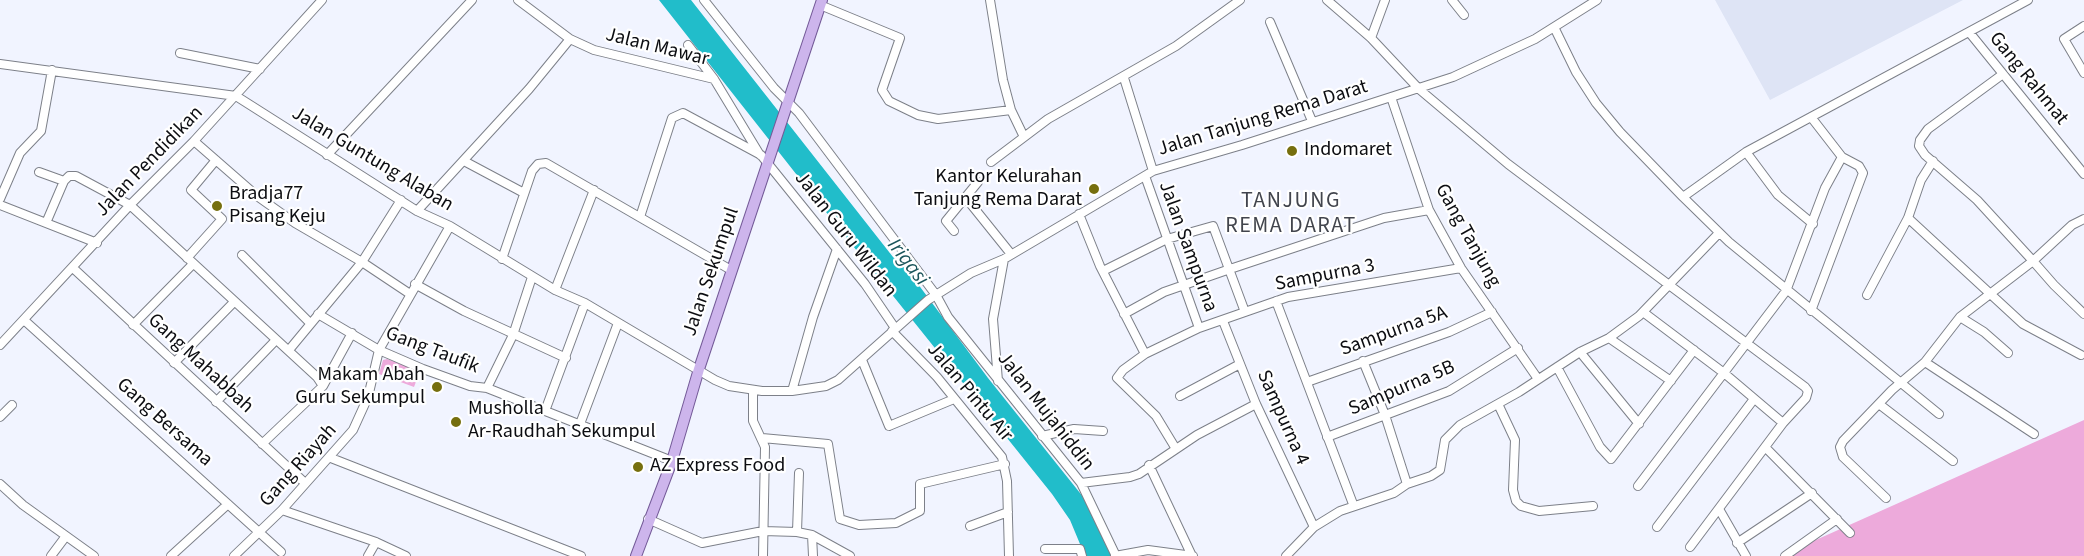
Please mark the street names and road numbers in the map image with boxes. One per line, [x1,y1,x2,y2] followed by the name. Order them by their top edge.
[603,24,711,72] street label: Jalan Mawar
[1983,28,2073,130] street label: Gang Rahmat
[1155,76,1371,162] street label: Jalan Tanjung Rema Darat
[91,102,209,222] street label: Jalan Pendidikan
[287,102,457,218] street label: Jalan Guntung Alaban
[789,167,901,303] street label: Jalan Guru Wildan
[1152,178,1222,316] street label: Jalan Sampurna
[1429,180,1505,292] street label: Gang Tanjung
[679,204,745,340] street label: Jalan Sekumpul
[1273,255,1377,297] street label: Sampurna 3
[1337,302,1451,362] street label: Sampurna 5A
[142,309,258,419] street label: Gang Mahabbah
[382,322,482,380] street label: Gang Taufik
[921,339,1017,447] street label: Jalan Pintu Air
[991,348,1099,476] street label: Jalan Mujahiddin
[1345,356,1459,422] street label: Sampurna 5B
[1250,367,1314,469] street label: Sampurna 4
[111,374,217,472] street label: Gang Bersama
[255,419,343,513] street label: Gang Riayah

